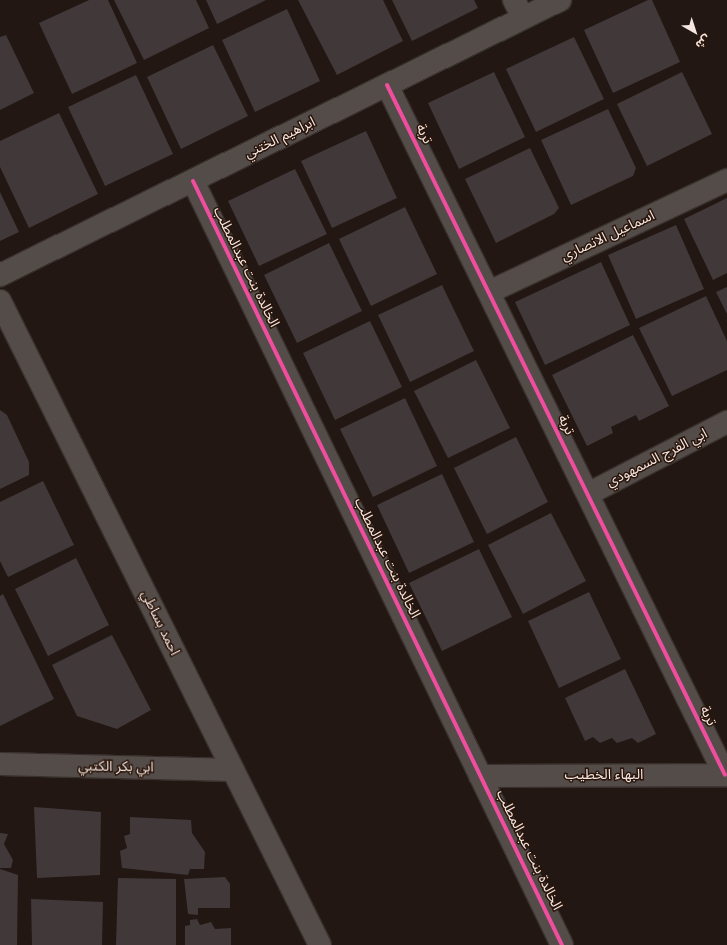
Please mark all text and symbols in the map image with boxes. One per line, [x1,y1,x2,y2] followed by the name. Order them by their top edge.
[675,12,715,52] north arrow
[693,32,713,52] text: ش
[242,114,318,162] street label: ابراهيم الختني
[412,121,436,147] street label: تربة
[210,204,282,330] street label: الخالدة بنت عبدالمطلب
[559,207,657,265] street label: اسماعيل الانصاري
[554,412,578,438] street label: تربة
[604,425,710,491] street label: ابي الفرج السمهودي
[351,495,423,621] street label: الخالدة بنت عبدالمطلب
[137,588,183,658] street label: احمد بساطي
[696,703,720,729] street label: تربة
[78,758,154,776] street label: ابي بكر الكتبي
[565,767,643,783] street label: البهاء الخطيب
[493,787,565,913] street label: الخالدة بنت عبدالمطلب

